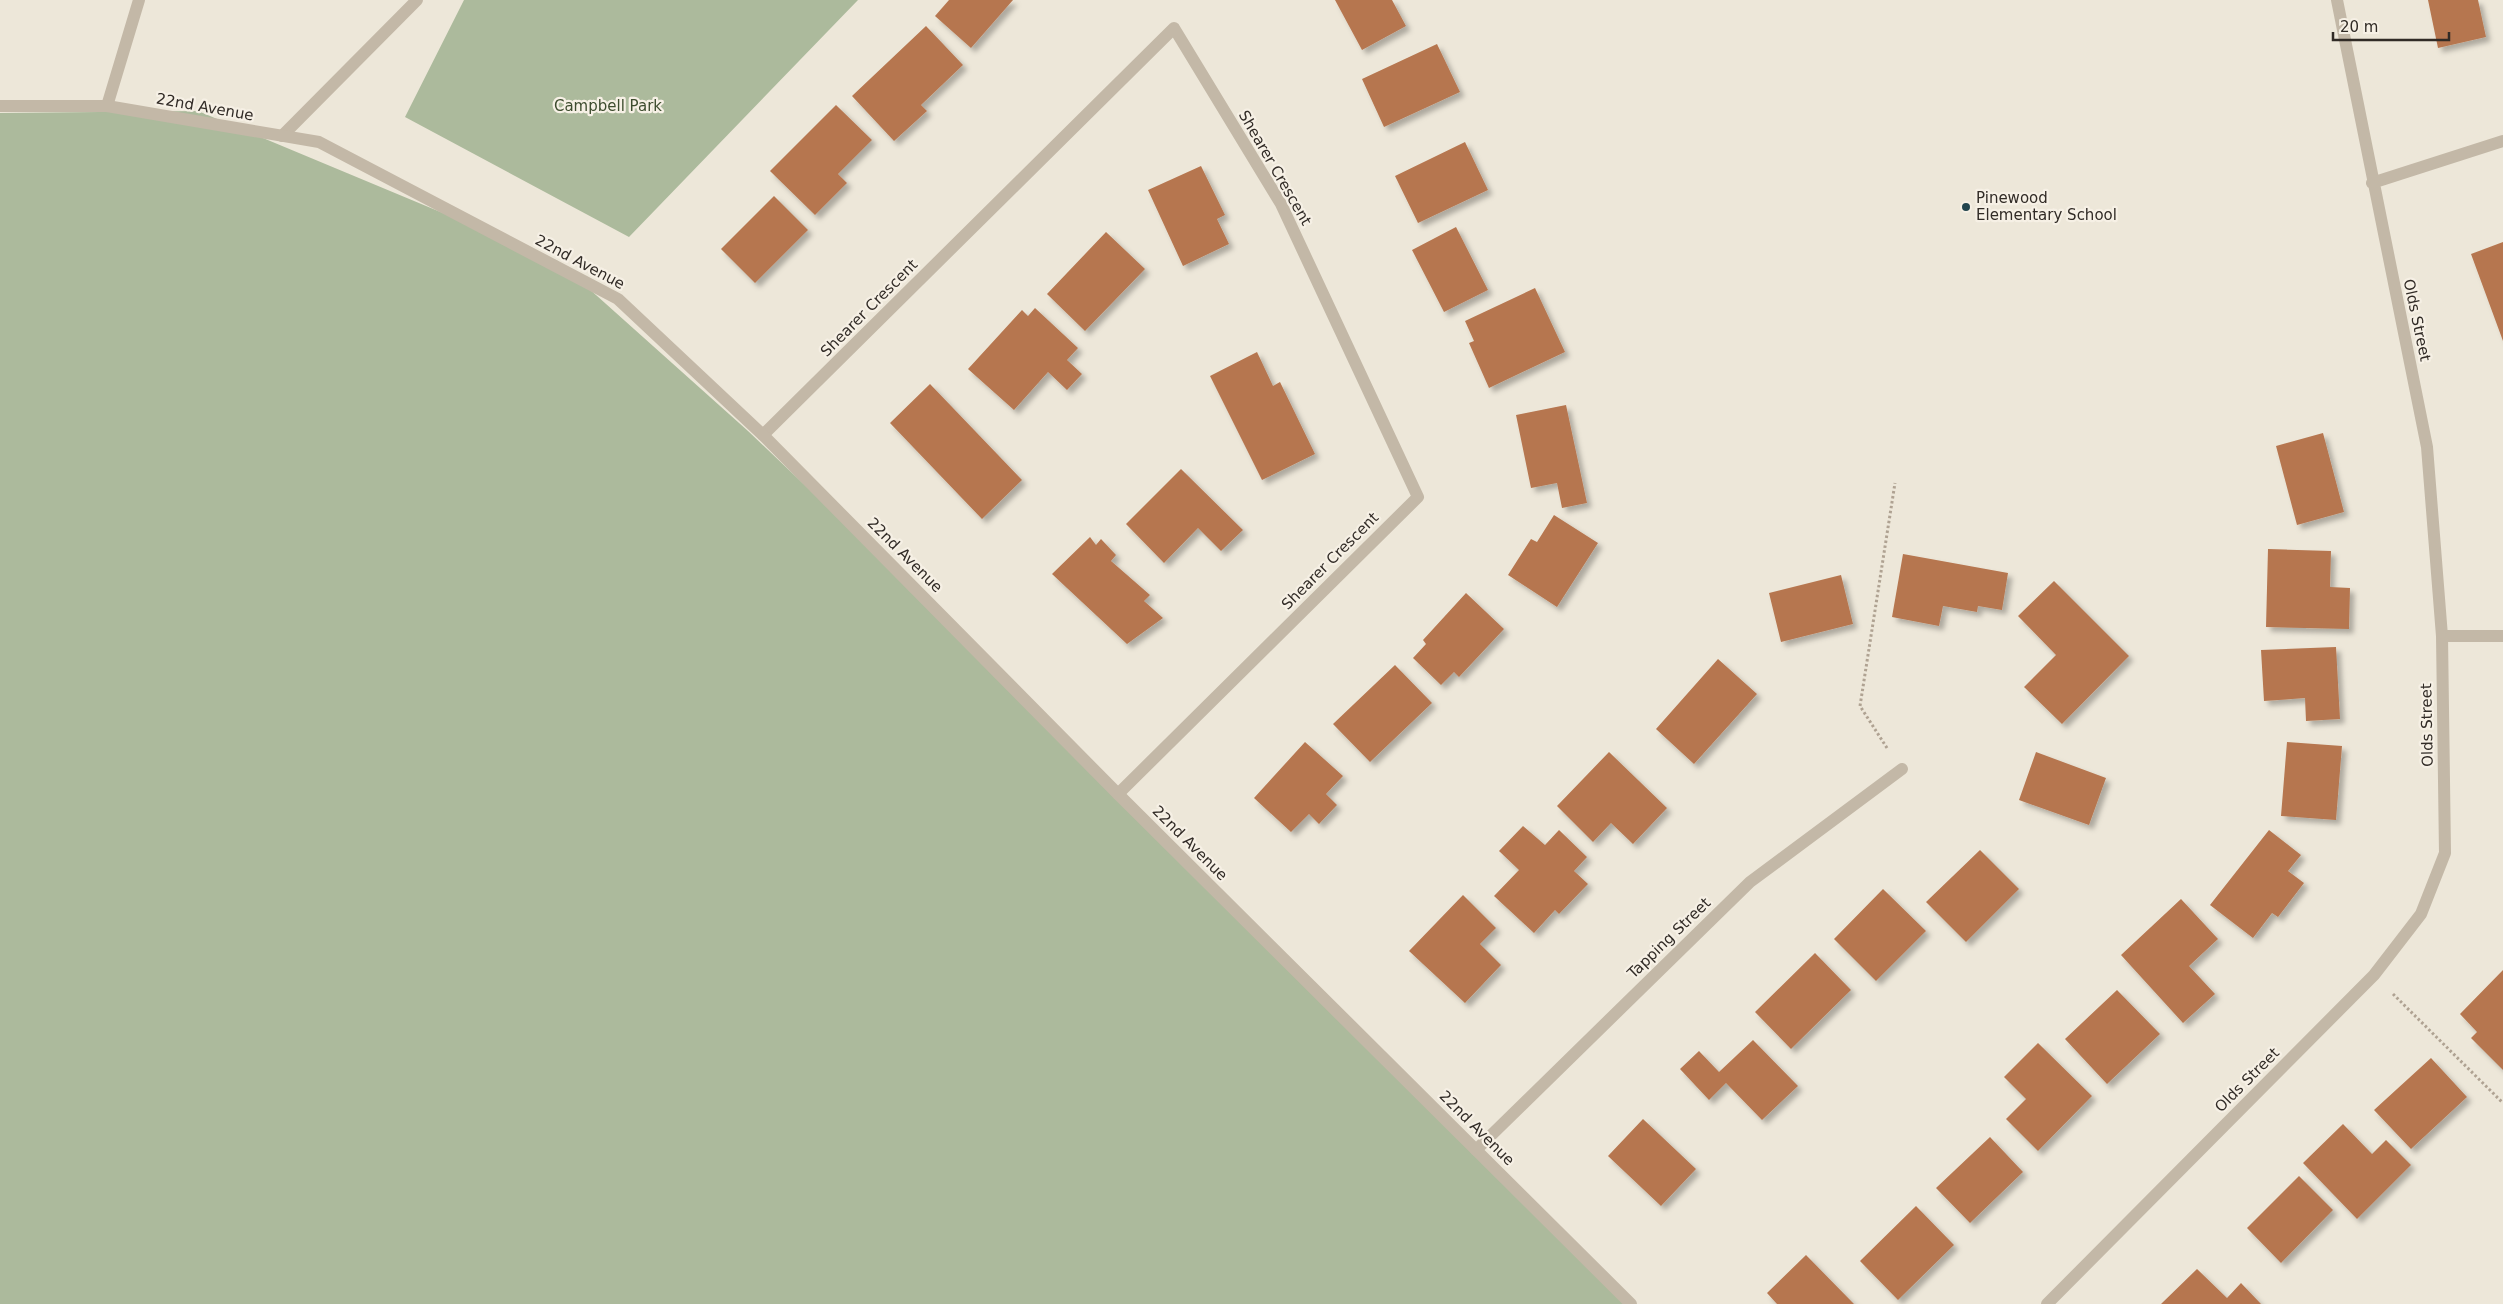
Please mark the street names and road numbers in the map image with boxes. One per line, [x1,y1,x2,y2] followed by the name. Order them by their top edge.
[155,90,255,124] street label: 22nd Avenue
[1235,107,1315,229] street label: Shearer Crescent
[532,231,628,293] street label: 22nd Avenue
[817,256,921,360] street label: Shearer Crescent
[2399,277,2435,363] street label: Olds Street
[1278,509,1382,613] street label: Shearer Crescent
[864,514,946,596] street label: 22nd Avenue
[2417,683,2437,767] street label: Olds Street
[1149,802,1231,884] street label: 22nd Avenue
[1623,894,1714,983] street label: Tapping Street
[2211,1044,2283,1116] street label: Olds Street
[1436,1087,1518,1169] street label: 22nd Avenue

